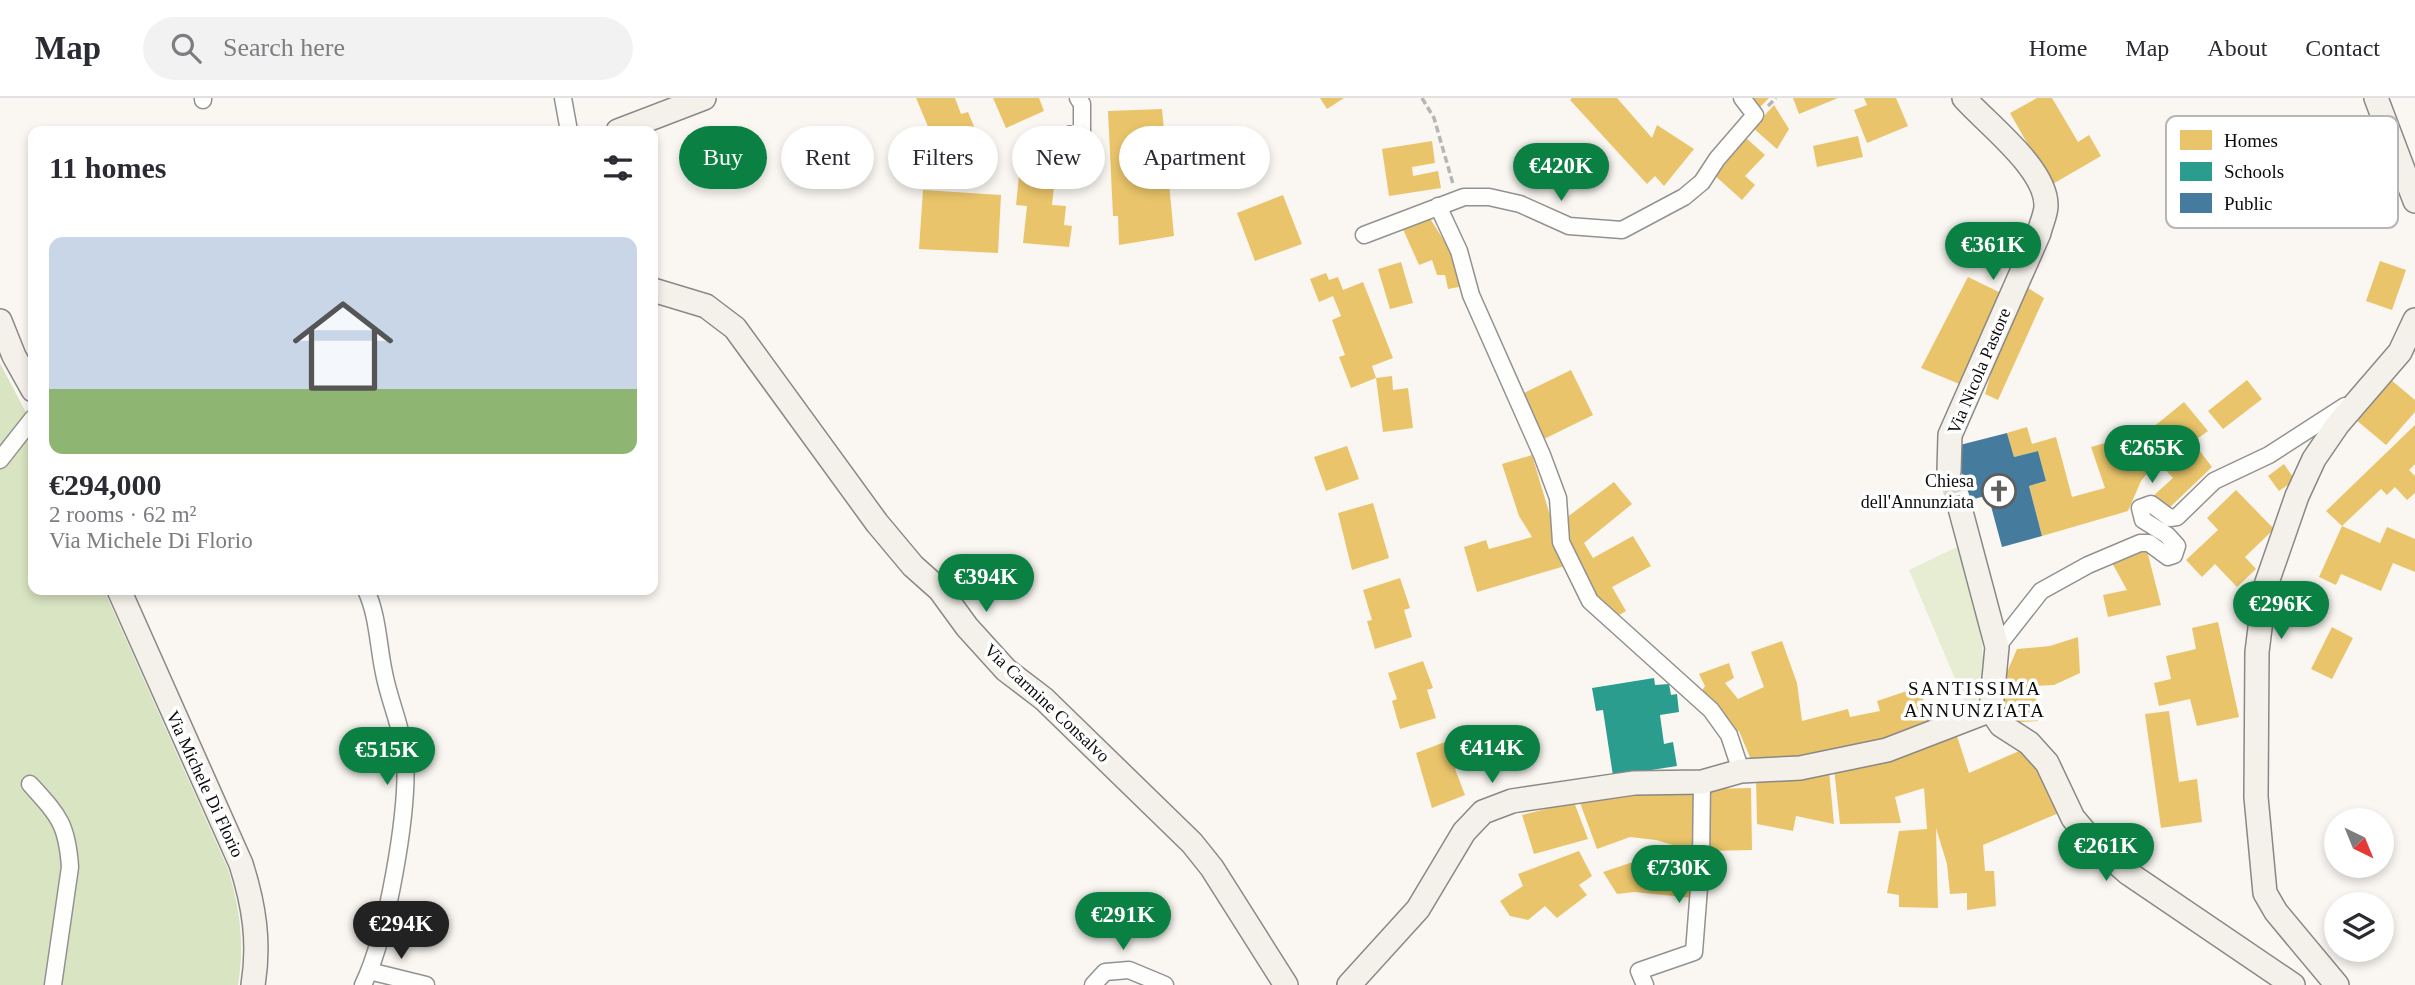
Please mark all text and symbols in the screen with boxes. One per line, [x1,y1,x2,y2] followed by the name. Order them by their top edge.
[143,17,633,80] search box
[167,29,205,67] icon: search
[35,30,101,66] text: Map
[223,33,345,62] text: Search here
[2029,35,2087,61] text: Home
[2125,35,2169,61] text: Map
[2207,35,2267,61] text: About
[2305,35,2380,61] text: Contact
[2166,116,2398,228] legend
[679,126,767,189] chip: Buy
[781,126,874,189] chip: Rent
[888,126,998,189] chip: Filters
[1012,126,1105,189] chip: New
[1119,126,1270,189] chip: Apartment
[2224,130,2278,151] text: Homes
[1512,144,1610,203] pin: €420K
[599,149,637,187] icon: filters
[49,151,167,184] text: 11 homes
[1529,153,1593,178] text: €420K
[2224,161,2284,182] text: Schools
[2224,193,2273,214] text: Public
[1944,222,2042,282] pin: €361K
[1961,232,2025,257] text: €361K
[280,283,406,409] icon: home
[1943,305,2015,437] street label: Via Nicola Pastore
[2103,426,2201,485] pin: €265K
[2120,435,2184,460] text: €265K
[49,468,162,501] text: €294,000
[1861,471,1974,512] place label: Chiesa dell'Annunziata
[1980,472,2018,510] church icon: Chiesa dell'Annunziata
[49,502,196,527] text: 2 rooms · 62 m²
[49,528,253,553] text: Via Michele Di Florio
[937,554,1035,614] pin: €394K
[954,564,1018,589] text: €394K
[2232,582,2330,641] pin: €296K
[2249,591,2313,616] text: €296K
[980,640,1114,766] street label: Via Carmine Consalvo
[1904,678,2046,721] district label: SANTISSIMA ANNUNZIATA
[162,708,248,860] street label: Via Michele Di Florio
[1443,726,1541,785] pin: €414K
[338,728,436,787] pin: €515K
[1460,735,1524,760] text: €414K
[355,737,419,762] text: €515K
[2324,808,2394,878] north arrow
[2324,808,2394,962] map controls
[2057,824,2155,883] pin: €261K
[2074,833,2138,858] text: €261K
[1630,846,1728,905] pin: €730K
[1647,855,1711,880] text: €730K
[1074,892,1172,952] pin: €291K
[2324,892,2394,962] button: layers
[352,902,450,961] pin: €294K
[1091,902,1155,927] text: €291K
[369,911,433,936] text: €294K

